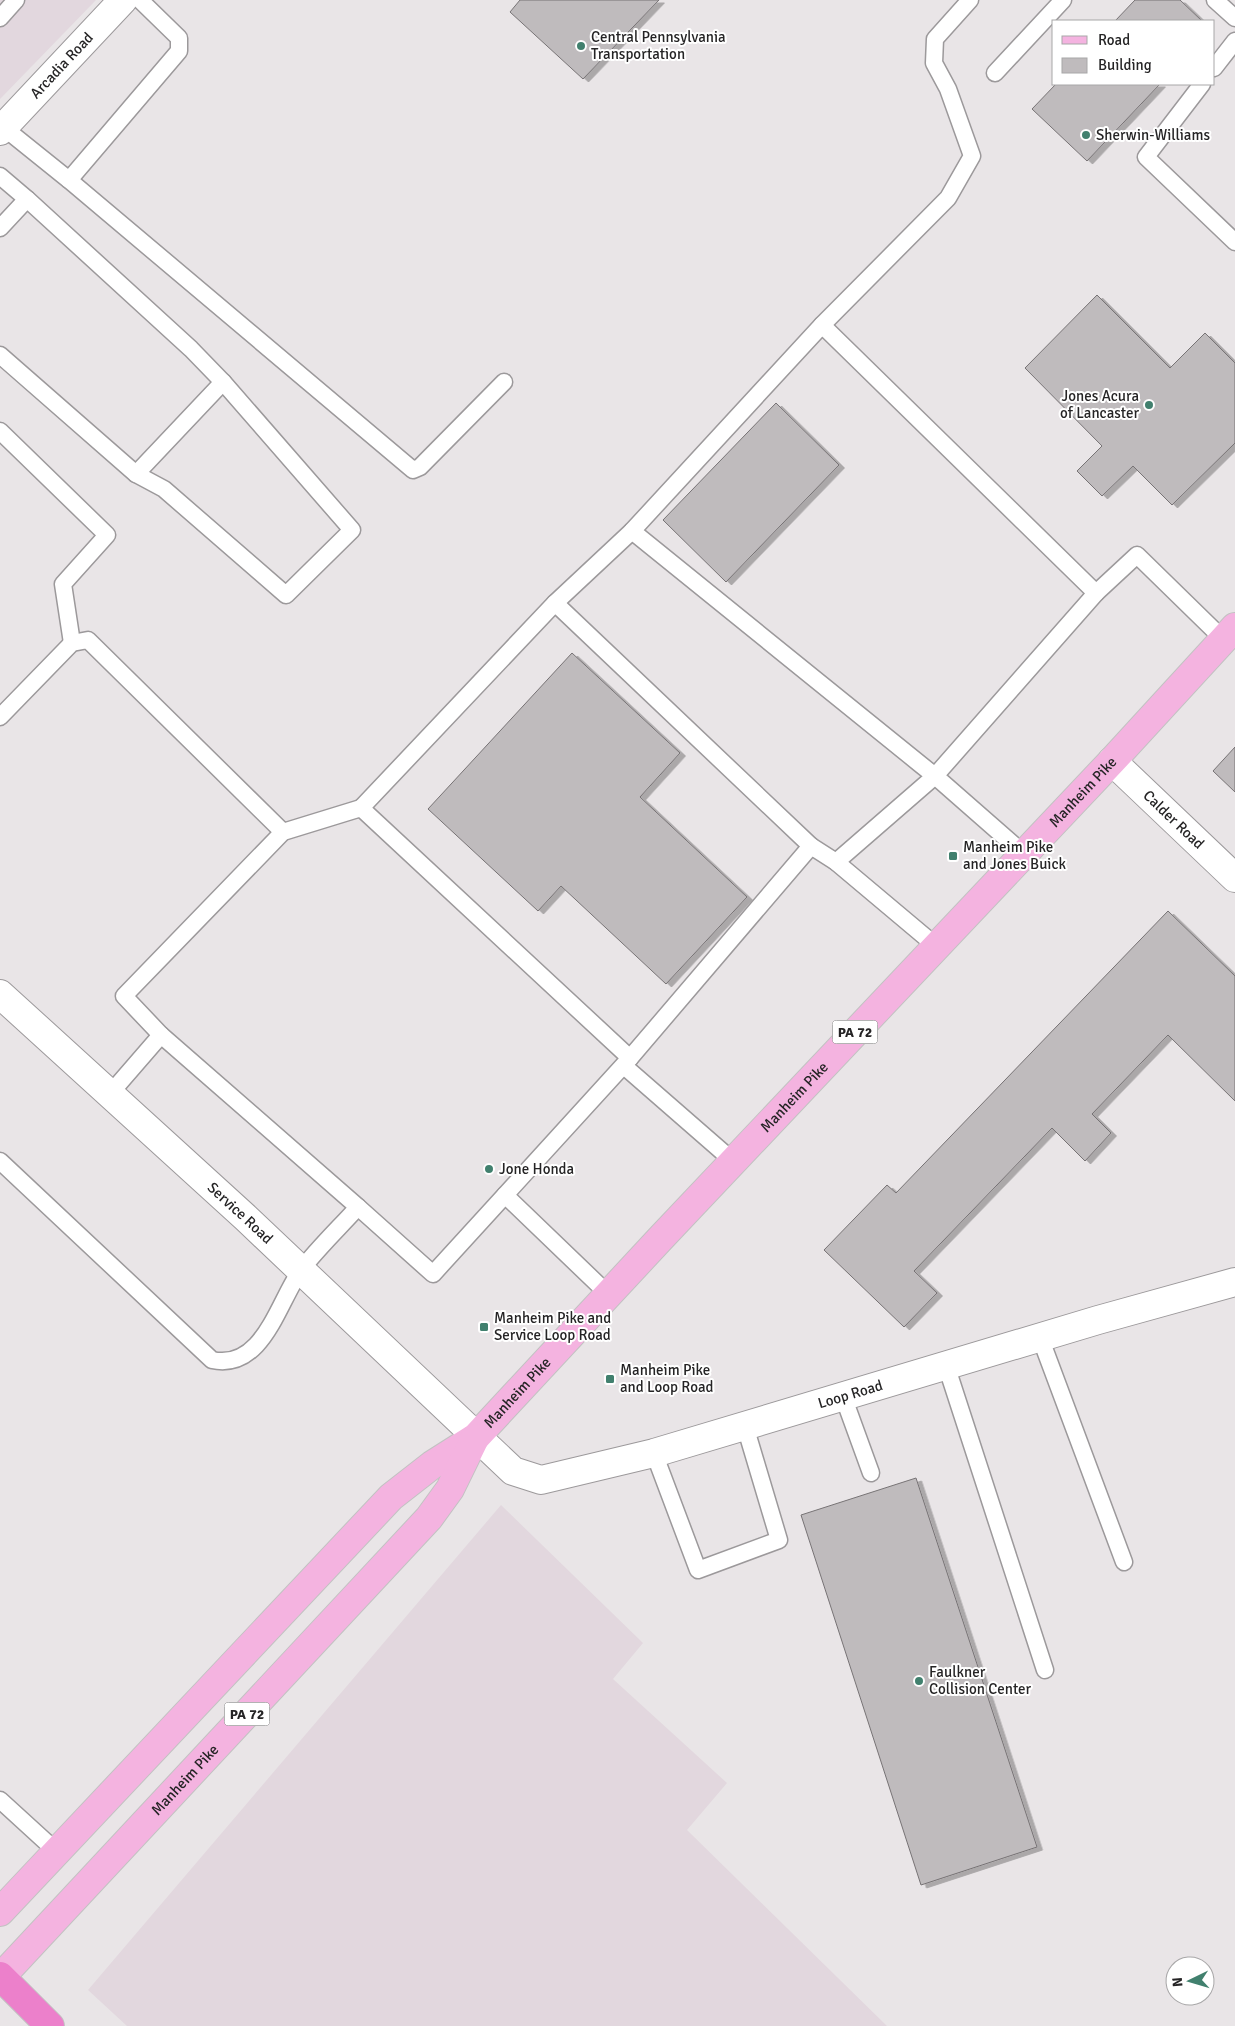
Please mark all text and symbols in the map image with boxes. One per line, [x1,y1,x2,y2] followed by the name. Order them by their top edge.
[1052,20,1215,85] legend
[591,28,726,63] place label: Central Pennsylvania Transportation
[26,29,97,102] street label: Arcadia Road
[1098,31,1130,49] text: Road
[575,40,587,52] marker: Central Pennsylvania Transportation
[1098,56,1152,74] text: Building
[1096,126,1210,144] place label: Sherwin-Williams
[1080,129,1092,141] marker: Sherwin-Williams
[1060,387,1139,422] place label: Jones Acura of Lancaster
[1143,399,1155,411] marker: Jones Acura of Lancaster
[1045,753,1120,831] street label: Manheim Pike
[1139,786,1208,853] street label: Calder Road
[963,838,1066,873] place label: Manheim Pike and Jones Buick
[947,850,959,862] marker: Manheim Pike and Jones Buick
[832,1020,878,1044] road number: PA 72
[757,1058,832,1136] street label: Manheim Pike
[499,1160,574,1178] place label: Jone Honda
[483,1163,495,1175] marker: Jone Honda
[204,1178,277,1248] street label: Service Road
[494,1309,611,1344] place label: Manheim Pike and Service Loop Road
[478,1321,490,1333] marker: Manheim Pike and Service Loop Road
[480,1353,555,1432] street label: Manheim Pike
[620,1361,713,1396] place label: Manheim Pike and Loop Road
[604,1373,616,1385] marker: Manheim Pike and Loop Road
[816,1376,885,1412] street label: Loop Road
[929,1663,1032,1698] place label: Faulkner Collision Center
[913,1675,925,1687] marker: Faulkner Collision Center
[224,1702,270,1726] road number: PA 72
[147,1741,222,1819] street label: Manheim Pike
[1165,1956,1215,2006] north arrow
[1169,1976,1186,1988] text: N

